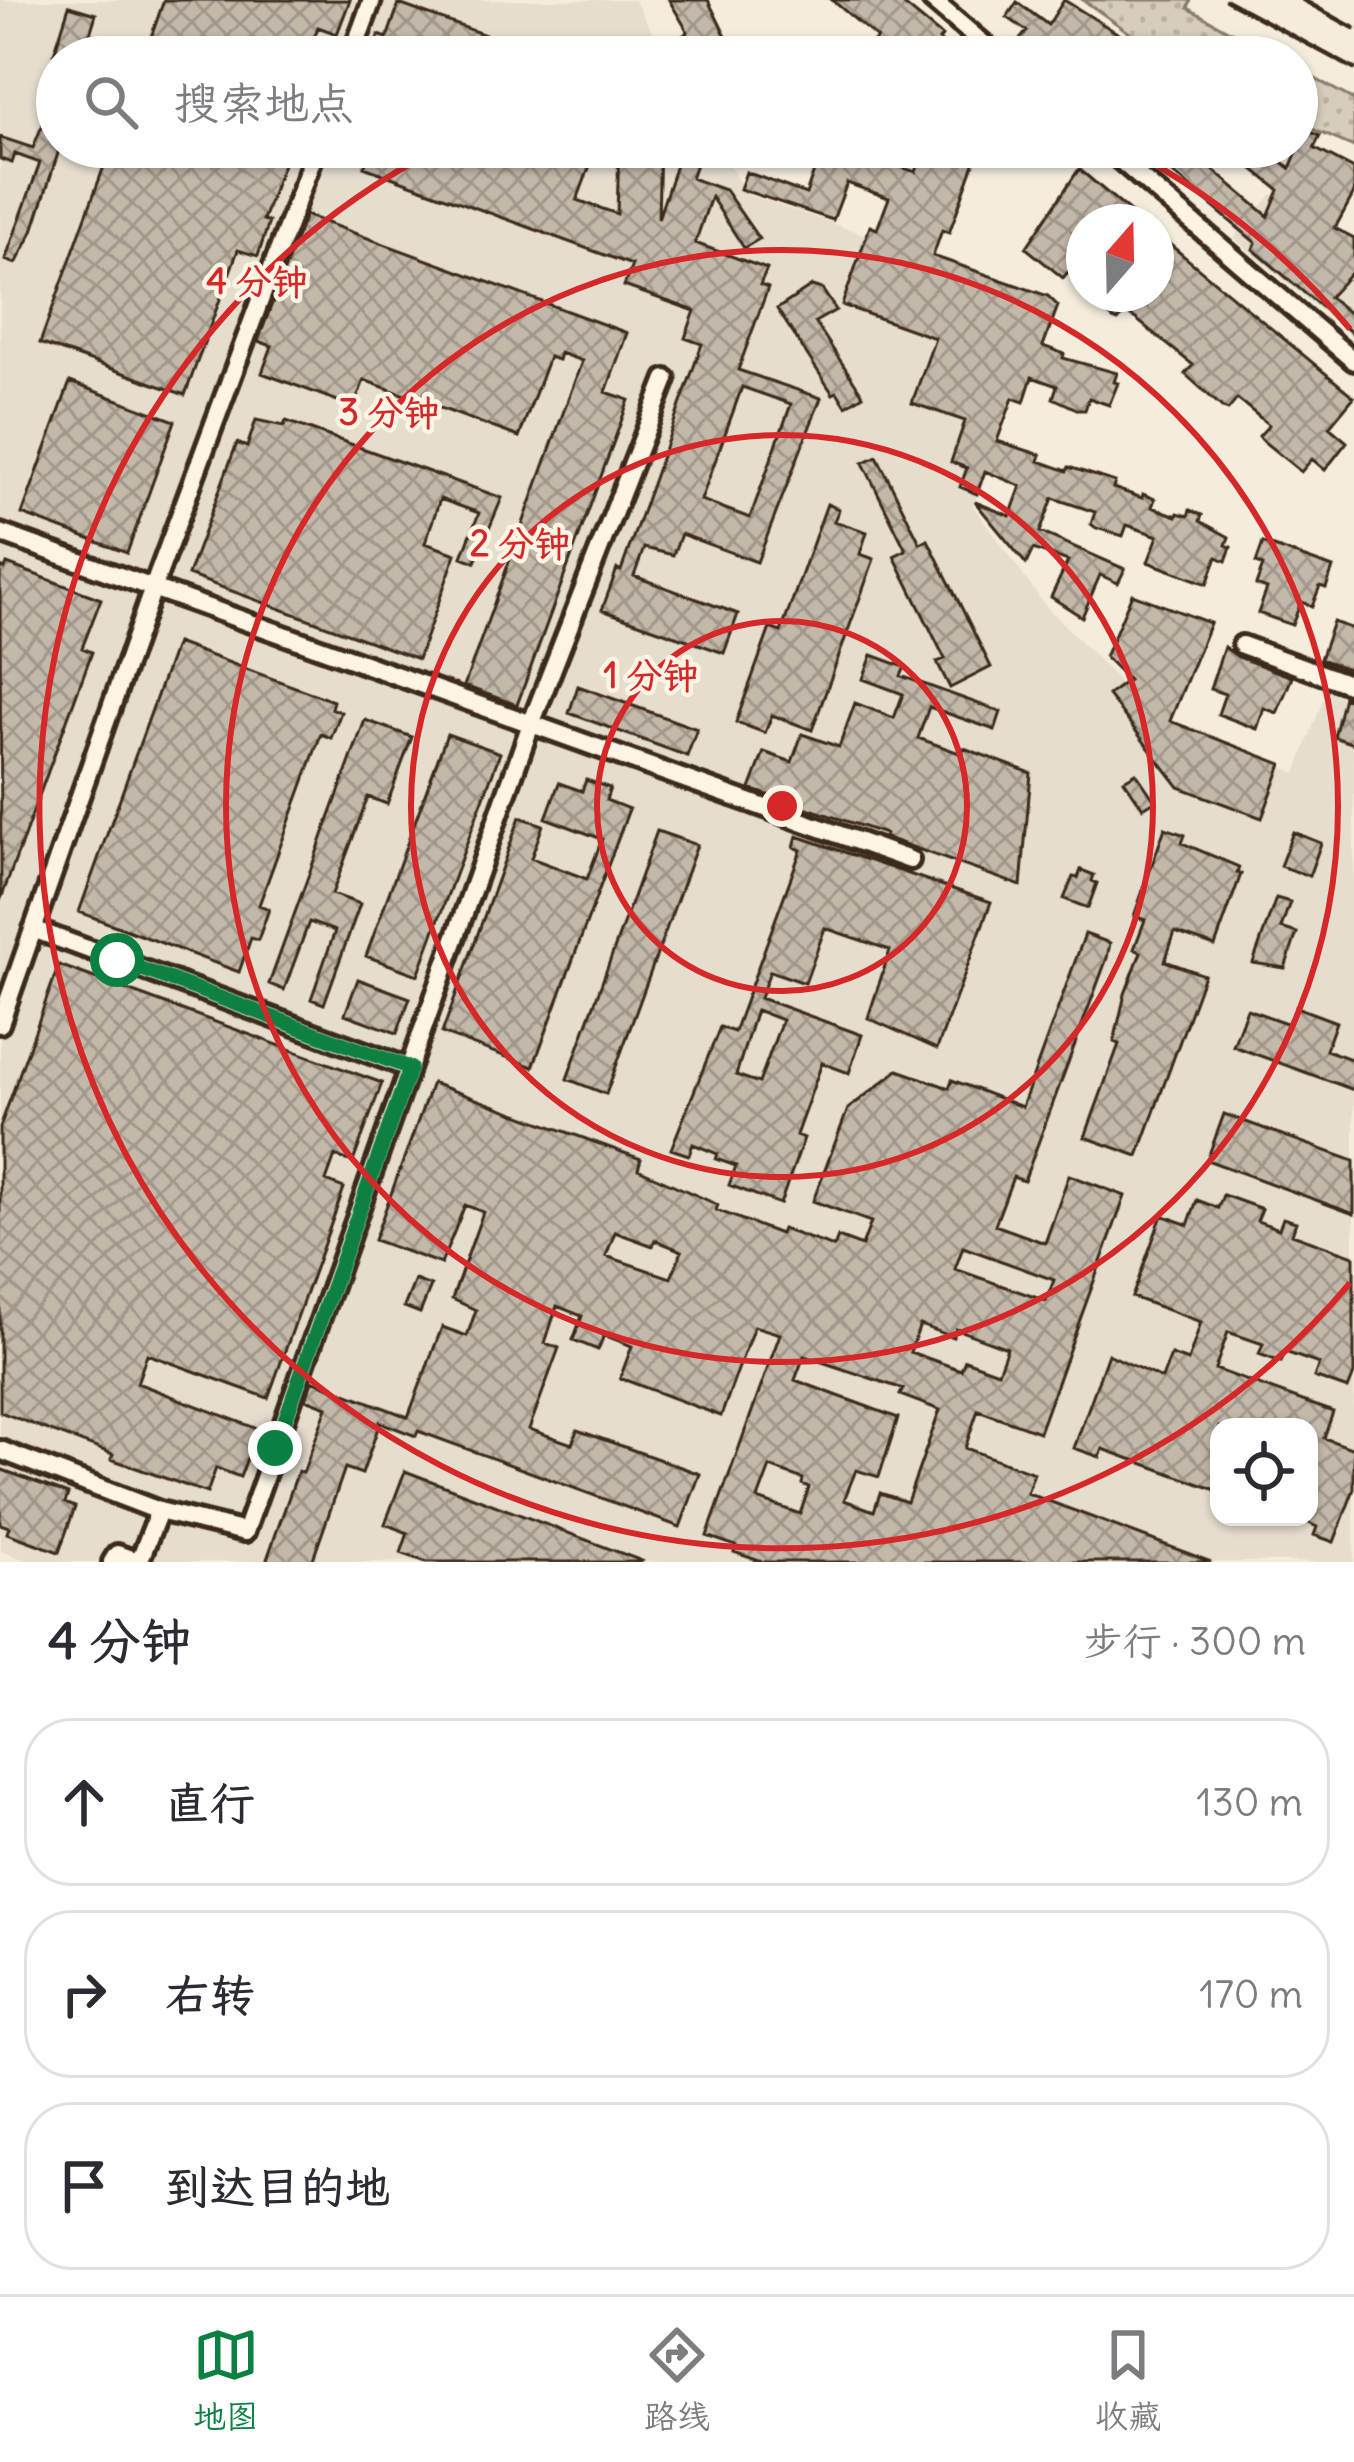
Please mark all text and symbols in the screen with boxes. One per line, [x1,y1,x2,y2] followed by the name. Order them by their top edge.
[36,36,1318,168] search box
[78,69,144,135] icon: search
[174,75,354,131] text: 搜索地点
[1066,204,1174,312] north arrow
[206,259,308,304] text: 4 分钟
[338,390,440,435] text: 3 分钟
[470,521,570,566] text: 2 分钟
[604,653,698,698] text: 1 分钟
[761,785,803,827] centre of rings
[90,933,144,987] route start
[1210,1418,1318,1526] map controls
[1210,1418,1318,1526] button: locate
[248,1421,302,1475] route end
[48,1609,192,1673] text: 4 分钟
[1084,1617,1306,1666] text: 步行 · 300 m
[51,1769,117,1835] icon: ahead
[165,1775,255,1831] text: 直行
[1196,1778,1303,1827] text: 130 m
[51,1961,117,2027] icon: right
[165,1967,255,2023] text: 右转
[1199,1970,1303,2019] text: 170 m
[51,2153,117,2219] icon: arrive
[165,2159,390,2215] text: 到达目的地
[193,2322,259,2437] tab: 地图
[644,2322,710,2437] tab: 路线
[1095,2322,1161,2437] tab: 收藏

